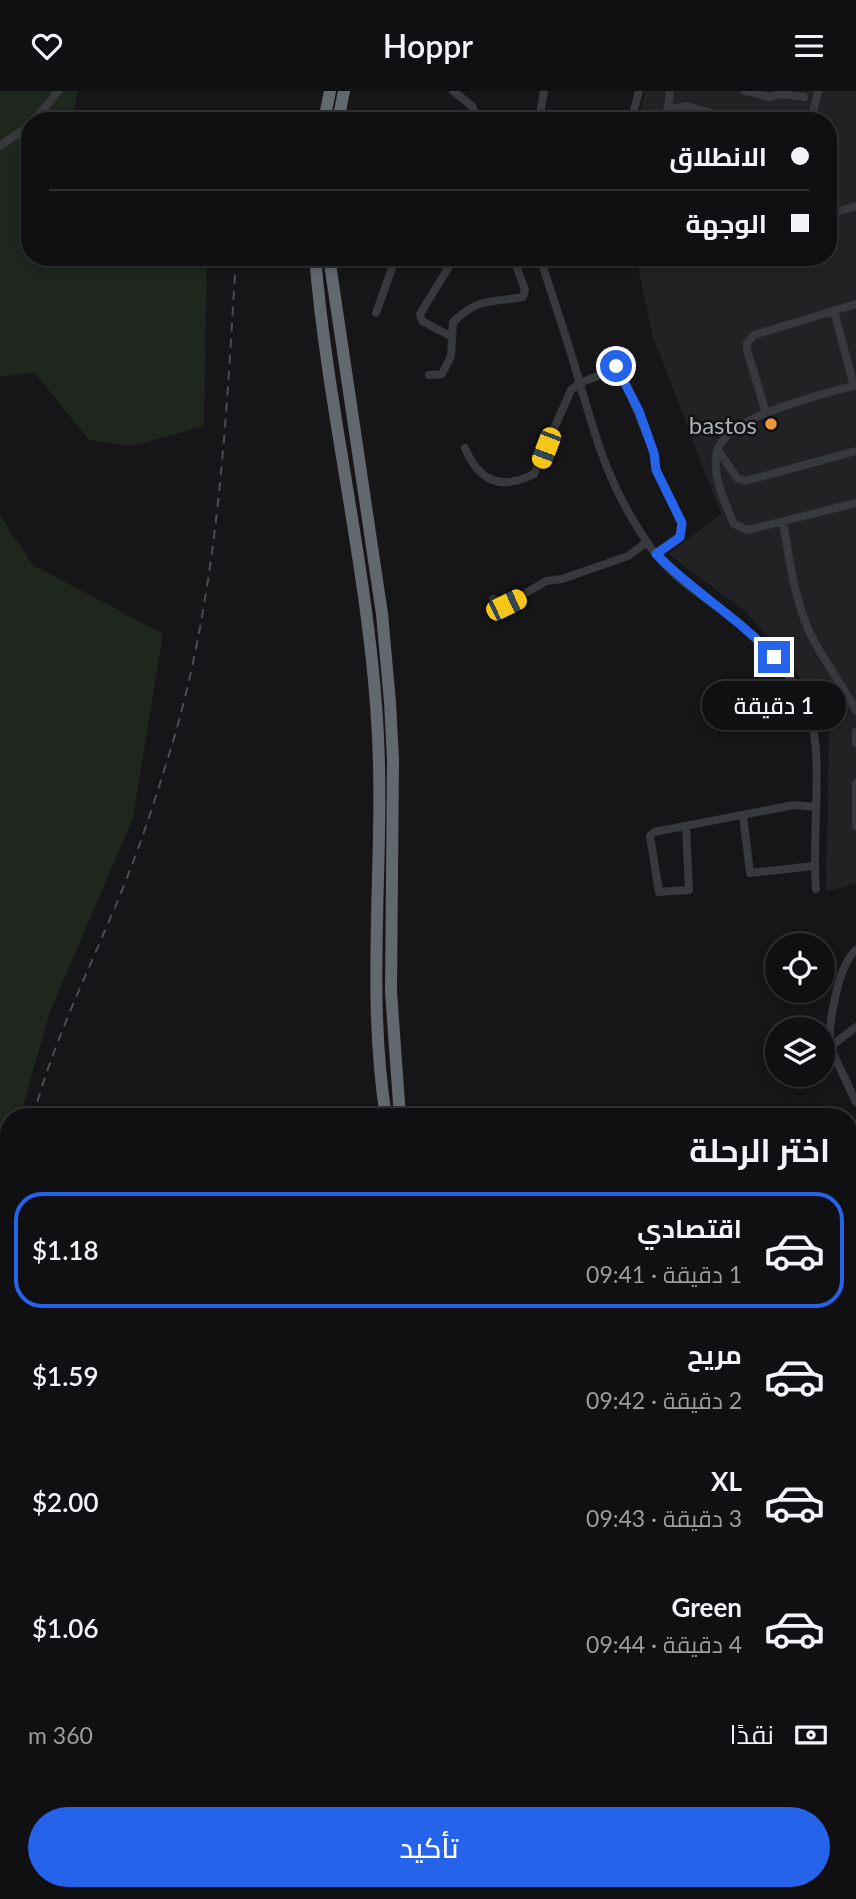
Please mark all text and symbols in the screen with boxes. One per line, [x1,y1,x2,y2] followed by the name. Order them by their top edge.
[383,26,473,65] text: Hoppr
[28,27,66,65] icon: heart
[790,27,828,65] icon: menu
[669,140,767,172] text: الانطلاق
[686,207,767,239] text: الوجهة
[600,350,632,382] route start
[689,410,757,439] place label: bastos
[763,416,779,432] marker: bastos
[529,425,564,471] car
[483,586,530,624] car
[758,641,790,673] route end
[702,681,846,731] callout: 1 دقيقة
[734,691,814,719] text: 1 دقيقة
[765,933,835,1087] map controls
[765,933,835,1003] button: locate
[765,1017,835,1087] button: layers
[689,1130,830,1169] text: اختر الرحلة
[637,1212,742,1244] text: اقتصادي
[763,1219,826,1282] icon: car
[32,1234,98,1266] text: $1.18
[586,1260,742,1288] text: 1 دقيقة · 09:41
[687,1338,742,1370] text: مريح
[763,1345,826,1408] icon: car
[32,1360,98,1392] text: $1.59
[586,1386,742,1414] text: 2 دقيقة · 09:42
[711,1465,742,1497] text: XL
[763,1471,826,1534] icon: car
[32,1486,98,1518] text: $2.00
[586,1504,742,1532] text: 3 دقيقة · 09:43
[672,1591,742,1623] text: Green
[763,1597,826,1660] icon: car
[32,1612,98,1644] text: $1.06
[586,1630,742,1658] text: 4 دقيقة · 09:44
[792,1716,830,1754] icon: cash
[730,1718,774,1750] text: نقدًا
[28,1721,93,1749] text: 360 m
[28,1807,830,1887] button: تأكيد

